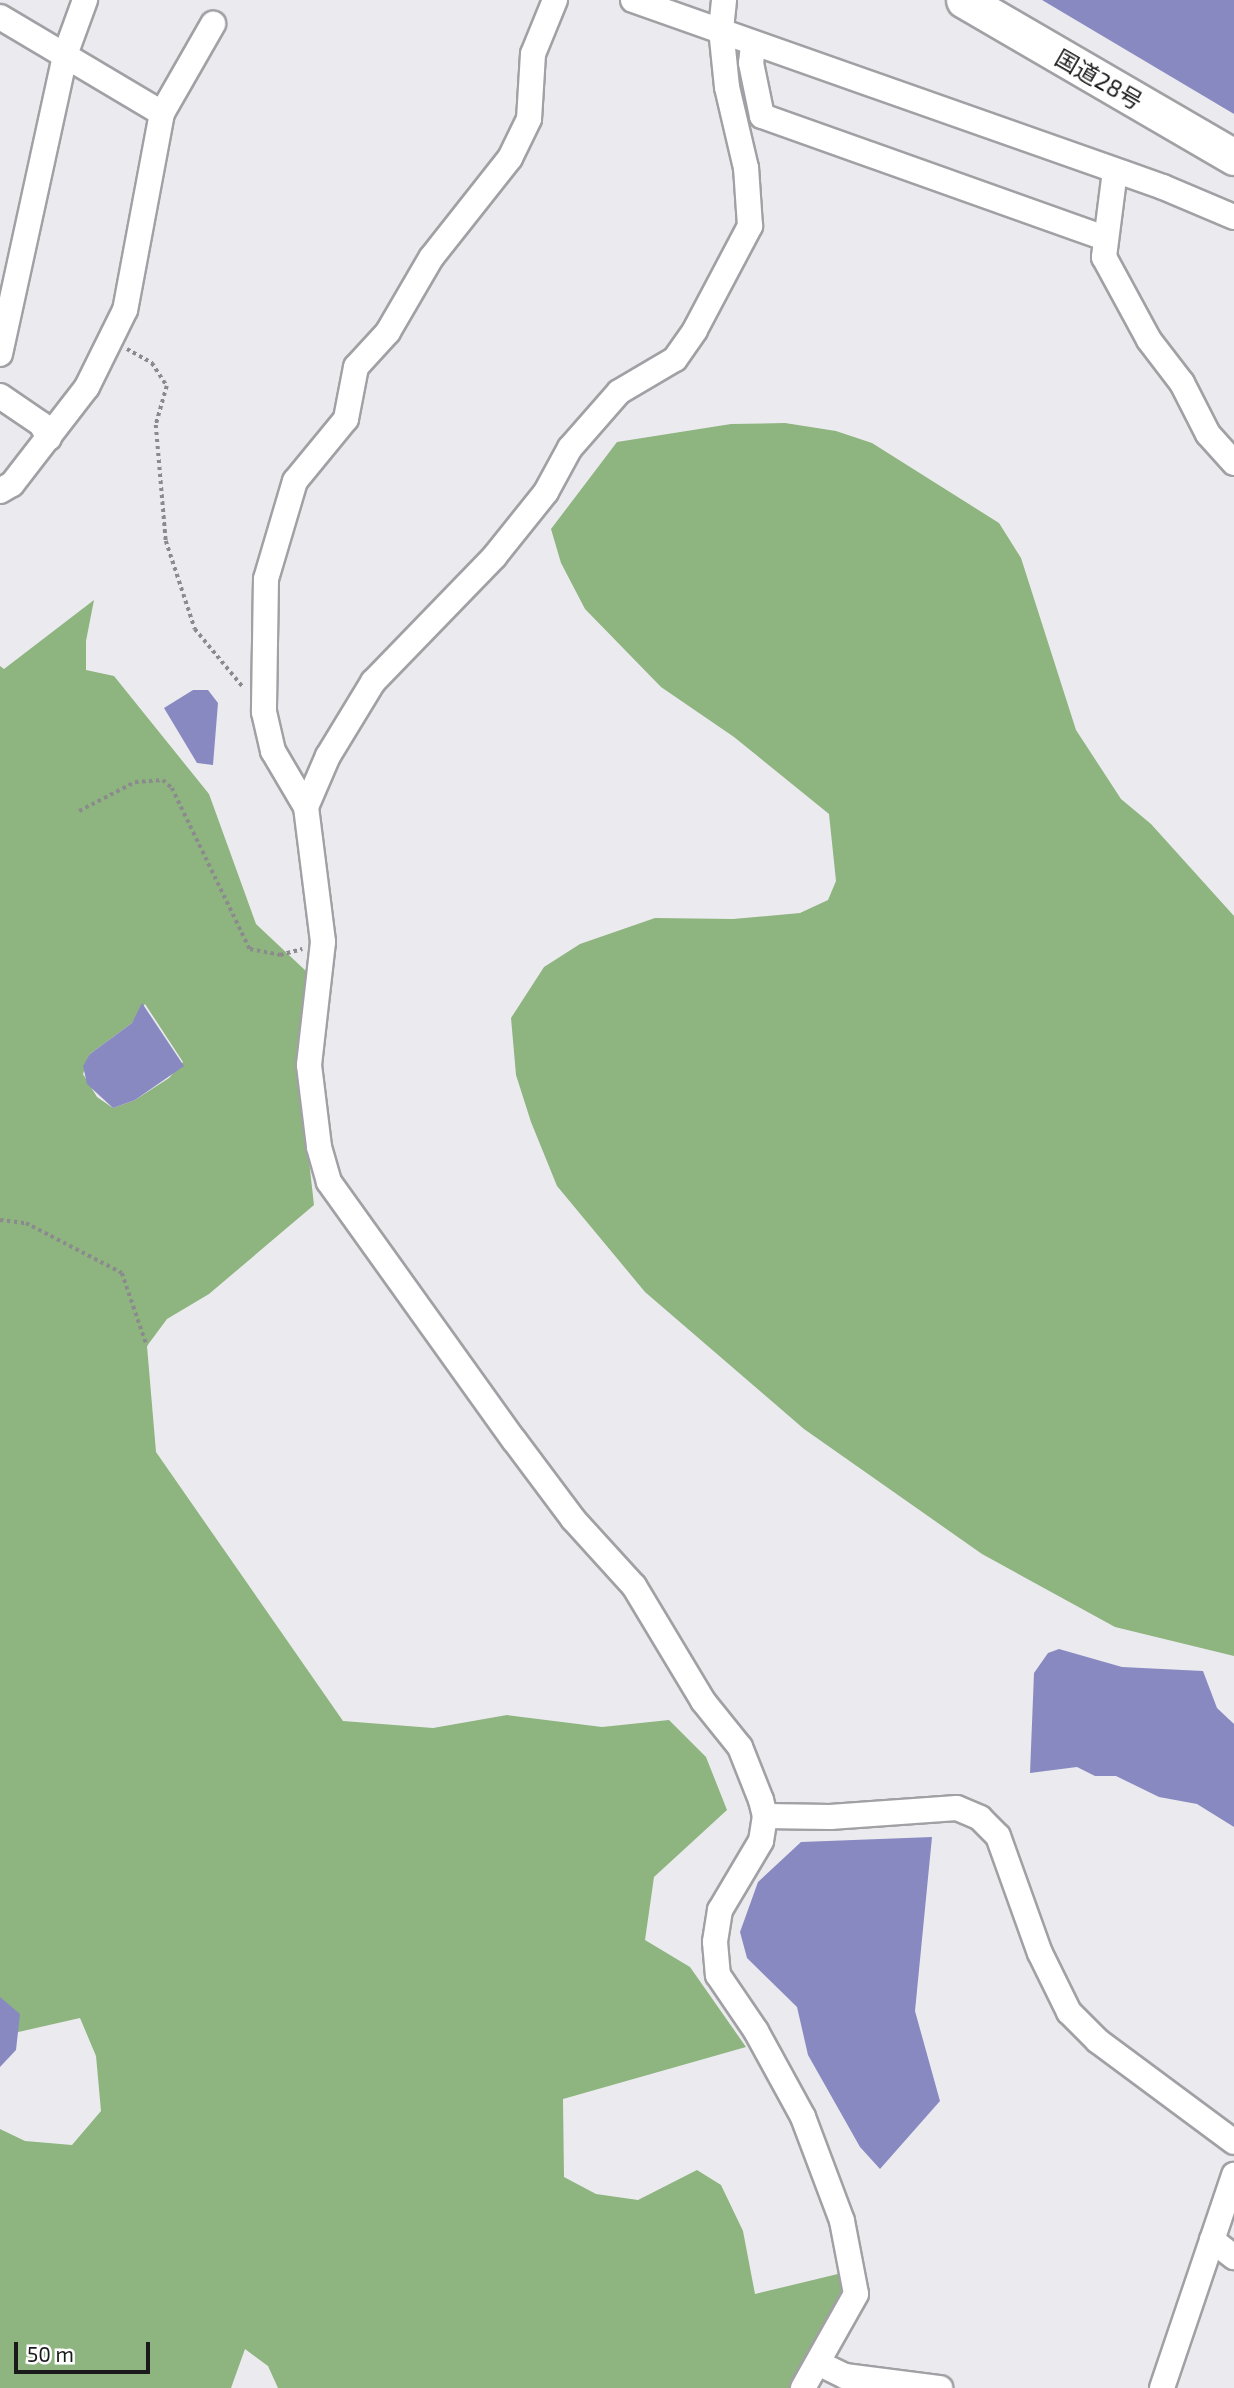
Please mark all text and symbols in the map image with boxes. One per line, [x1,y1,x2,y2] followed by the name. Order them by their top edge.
[1051,43,1147,115] street label: 国道28号
[18,2328,154,2372] scale bar
[27,2341,74,2366] text: 50 m

